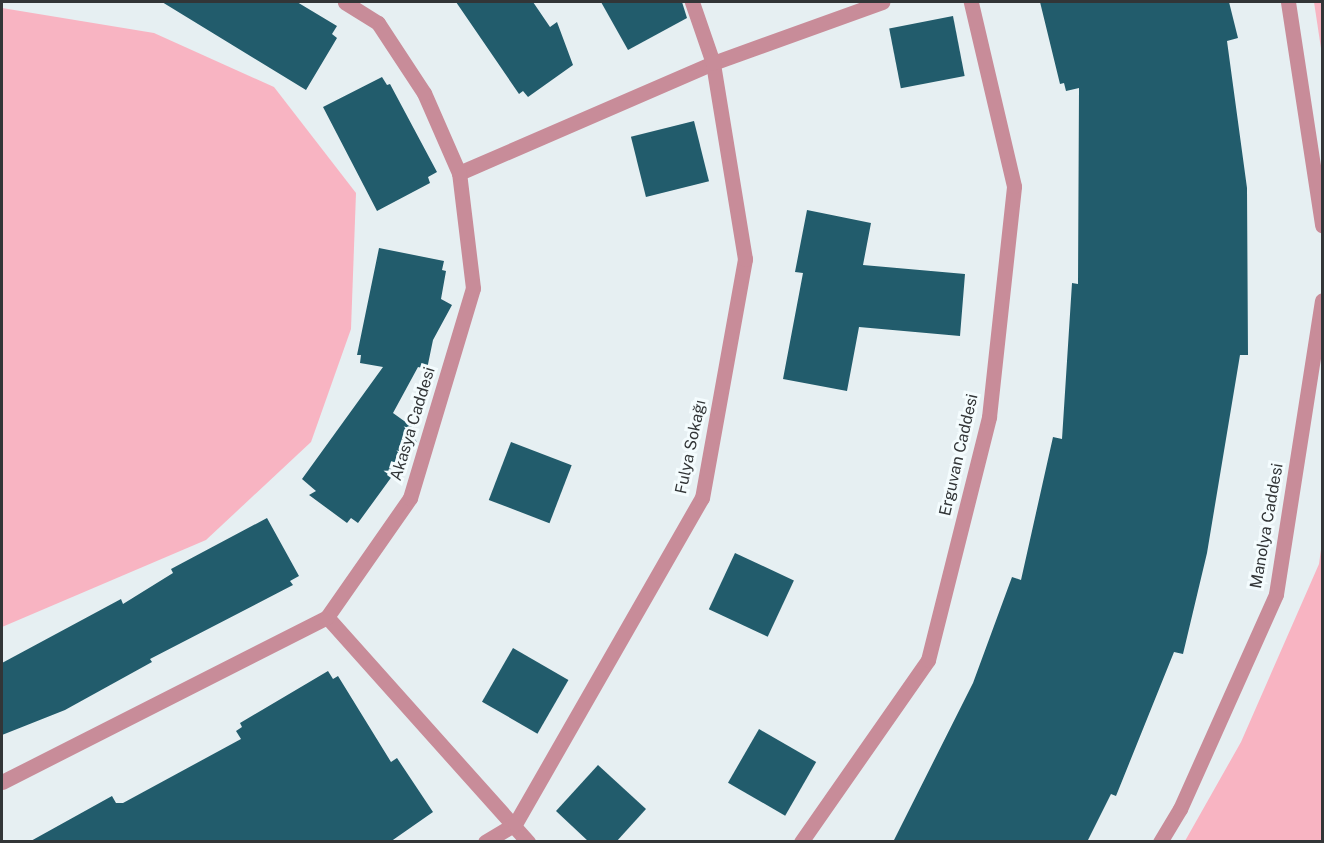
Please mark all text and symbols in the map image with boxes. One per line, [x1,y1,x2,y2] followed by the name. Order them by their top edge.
[387,365,439,483] street label: Akasya Caddesi
[936,392,982,518] street label: Erguvan Caddesi
[672,398,710,496] street label: Fulya Sokağı
[1247,462,1287,590] street label: Manolya Caddesi

